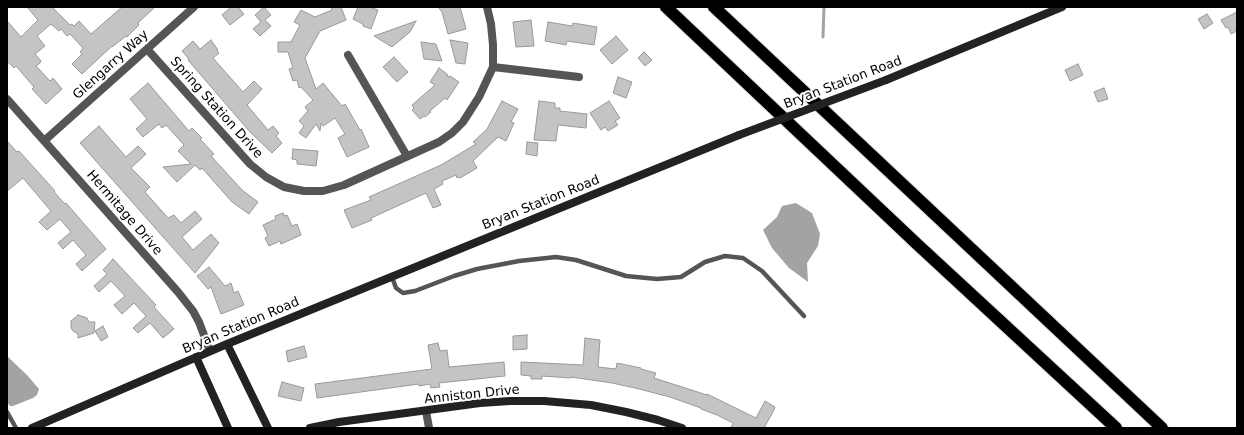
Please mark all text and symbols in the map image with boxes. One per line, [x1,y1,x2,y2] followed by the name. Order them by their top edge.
[70,27,152,103] street label: Glengarry Way
[782,53,904,113] street label: Bryan Station Road
[166,54,266,162] street label: Spring Station Drive
[83,167,165,259] street label: Hermitage Drive
[480,172,602,234] street label: Bryan Station Road
[180,294,302,358] street label: Bryan Station Road
[424,382,520,408] street label: Anniston Drive

